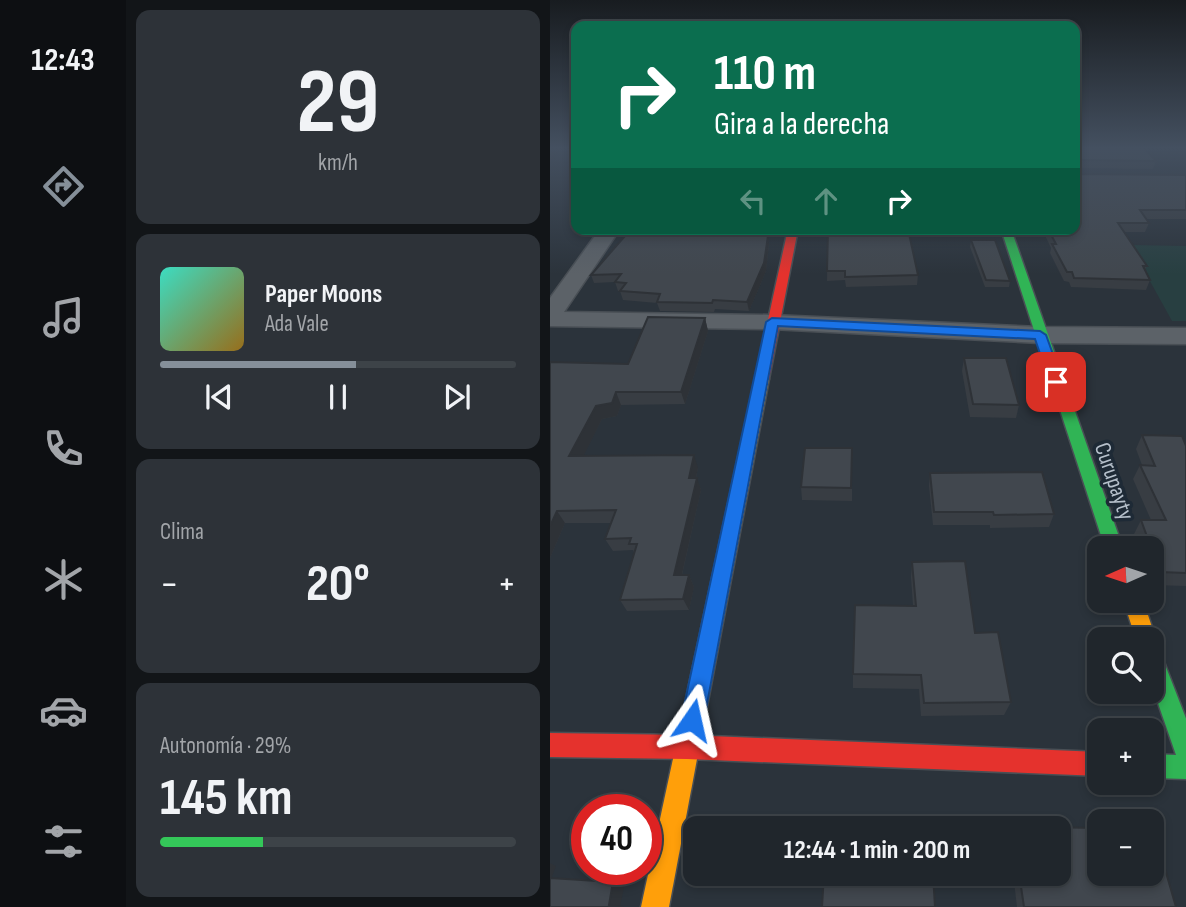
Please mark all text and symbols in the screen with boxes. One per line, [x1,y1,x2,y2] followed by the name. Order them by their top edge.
[31,41,95,80] text: 12:43
[714,45,816,104] text: 110 m
[297,49,380,158] text: 29
[599,49,690,140] icon: right
[714,105,889,144] text: Gira a la derecha
[318,149,358,177] text: km/h
[39,162,88,211] icon: directions
[734,182,772,220] icon: left
[807,182,845,220] icon: ahead
[880,182,918,220] icon: right
[265,279,382,310] text: Paper Moons
[39,293,88,342] icon: music
[265,310,329,338] text: Ada Vale
[1026,352,1086,412] pin
[1037,363,1075,401] icon: arrive
[200,378,238,416] icon: previous
[319,378,357,416] icon: pause
[438,378,476,416] icon: next
[39,424,88,473] icon: phone
[1088,439,1140,524] street label: Curupayty
[160,518,204,546] text: Clima
[1087,536,1164,612] north arrow
[1087,536,1164,886] map controls
[306,553,370,616] text: 20°
[39,555,88,604] icon: climate
[160,562,179,607] text: −
[497,562,516,607] text: +
[1087,627,1164,704] button: search
[655,683,729,757] position arrow
[39,686,88,735] icon: car
[1087,718,1164,795] button: +
[160,732,291,760] text: Autonomía · 29%
[160,767,292,830] text: 145 km
[571,794,662,885] speed limit sign: 40
[1087,809,1164,886] button: −
[39,817,88,866] icon: filters
[784,835,970,866] text: 12:44 · 1 min · 200 m

